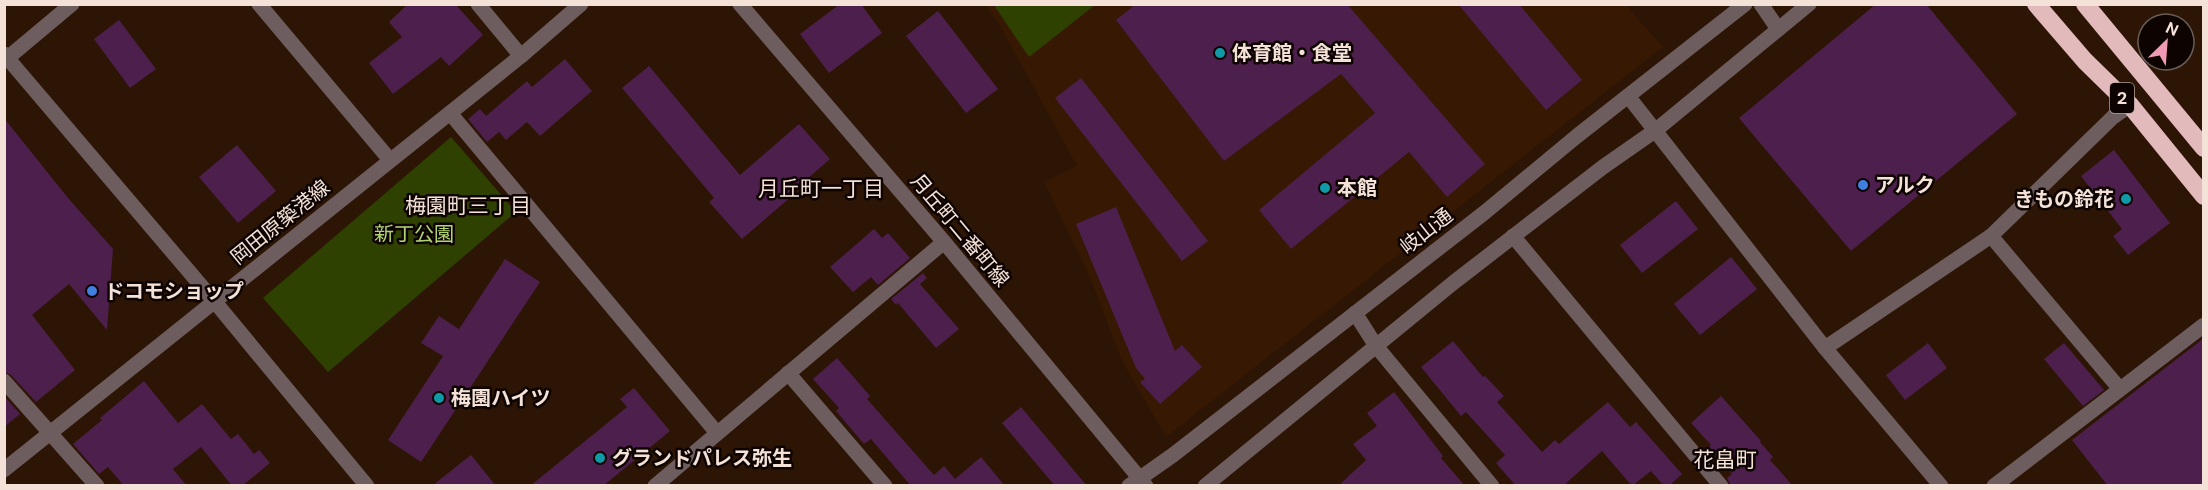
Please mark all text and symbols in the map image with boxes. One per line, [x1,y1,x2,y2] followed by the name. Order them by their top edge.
[2136,12,2196,72] north arrow
[2162,17,2182,41] text: N
[1232,40,1352,66] place label: 体育館・食堂
[1213,46,1227,60] marker: 体育館・食堂
[2110,83,2134,113] road number: 2
[905,168,1015,292] street label: 月丘町二番町線
[1875,172,1935,198] place label: アルク
[225,174,335,270] street label: 岡田原築港線
[758,175,884,203] district label: 月丘町一丁目
[1337,175,1377,201] place label: 本館
[1856,178,1870,192] marker: アルク
[1318,181,1332,195] marker: 本館
[2014,186,2114,212] place label: きもの鈴花
[405,192,531,220] district label: 梅園町三丁目
[2119,192,2133,206] marker: きもの鈴花
[1394,202,1458,260] street label: 岐山通
[374,221,454,247] park label: 新丁公園
[104,278,244,304] place label: ドコモショップ
[85,284,99,298] marker: ドコモショップ
[451,385,551,411] place label: 梅園ハイツ
[432,391,446,405] marker: 梅園ハイツ
[612,445,792,471] place label: グランドパレス弥生
[1694,446,1757,474] district label: 花畠町
[593,451,607,465] marker: グランドパレス弥生

